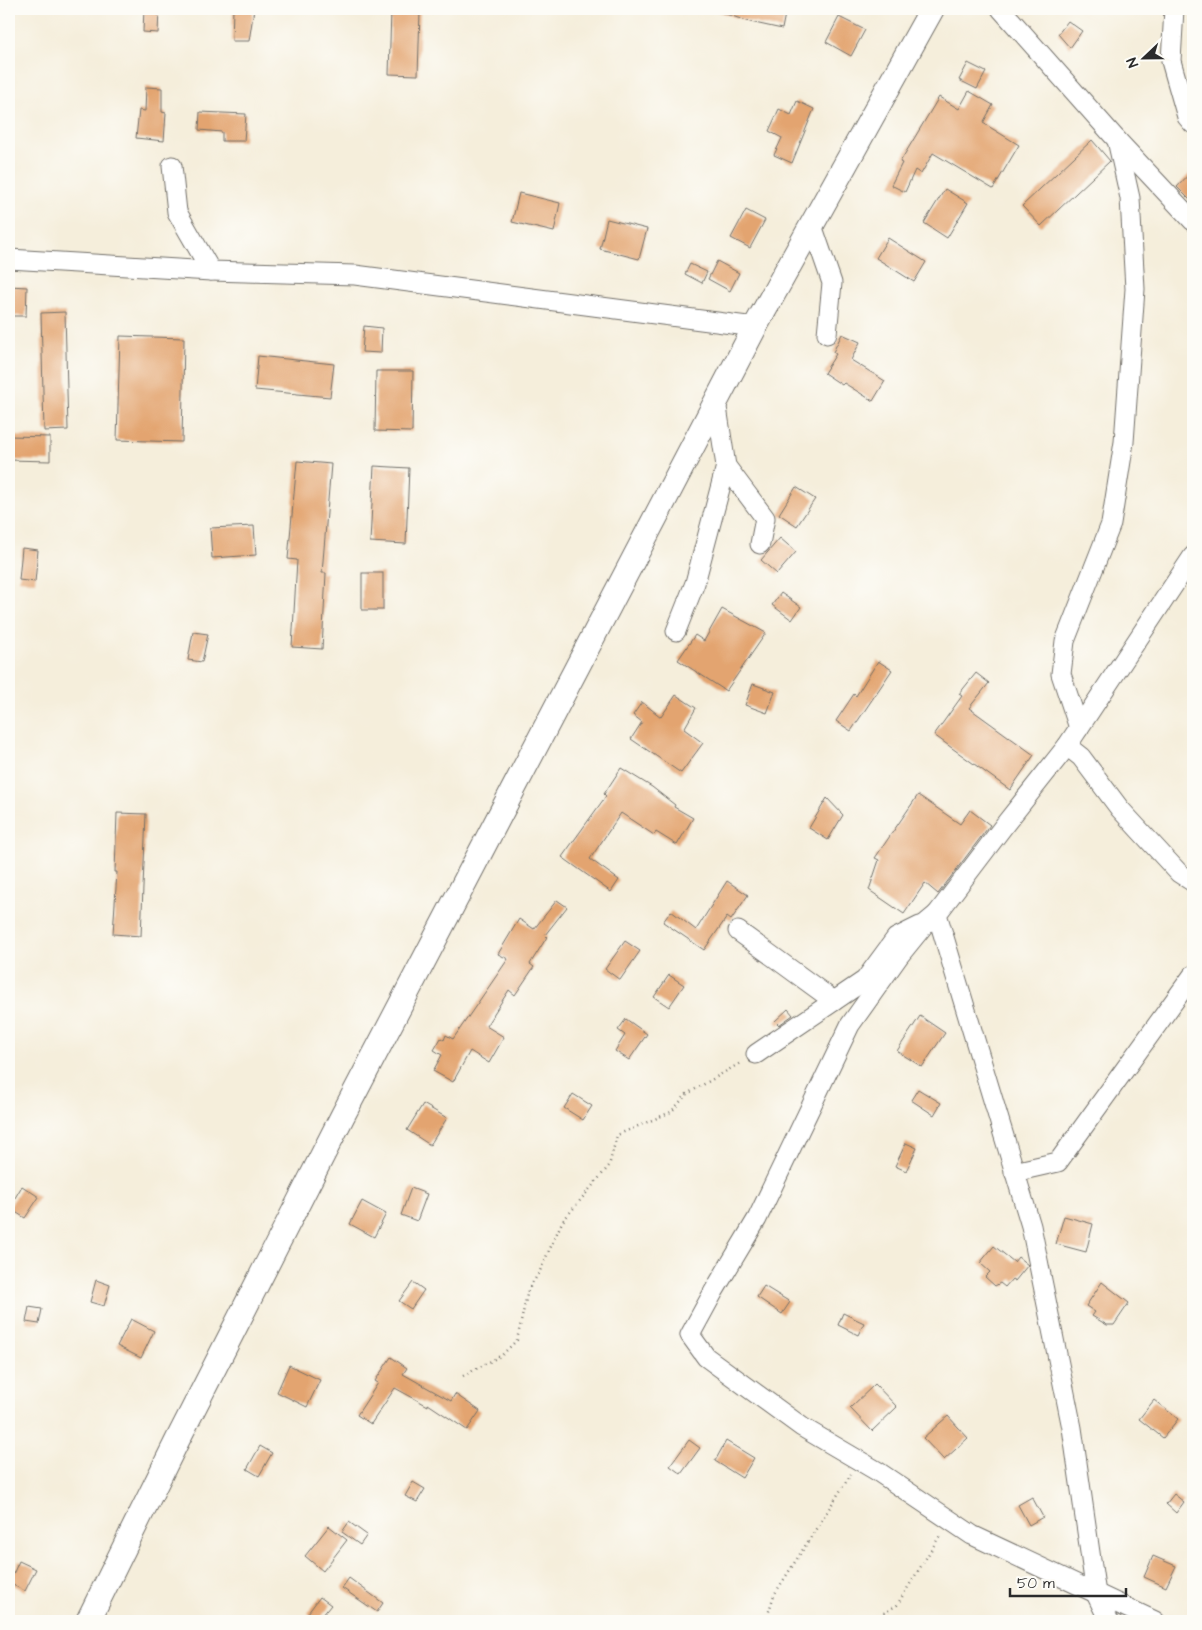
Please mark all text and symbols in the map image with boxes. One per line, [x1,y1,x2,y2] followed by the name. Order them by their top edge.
[1120,32,1170,82] north arrow
[1122,54,1144,70] text: N
[1010,1565,1126,1597] scale bar
[1017,1573,1055,1594] text: 50 m

